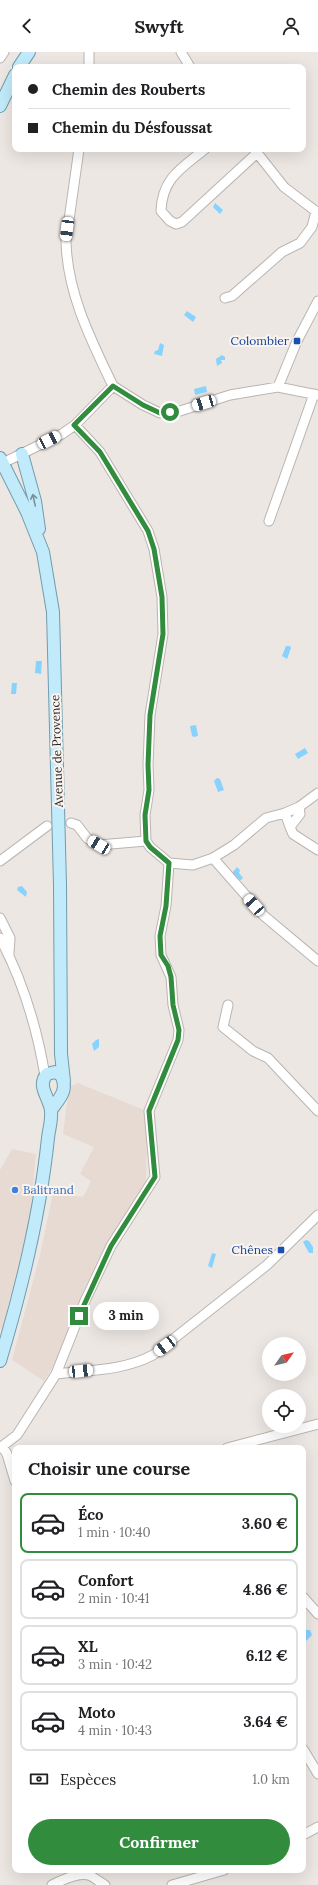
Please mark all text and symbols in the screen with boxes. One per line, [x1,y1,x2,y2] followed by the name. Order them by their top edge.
[16,15,38,37] icon: back
[134,15,184,38] text: Swyft
[280,15,302,37] icon: person
[52,80,205,99] text: Chemin des Rouberts
[52,118,213,137] text: Chemin du Désfoussat
[60,216,74,242] car
[231,333,290,348] place label: Colombier
[292,336,302,346] marker: Colombier
[191,394,217,412] car
[161,403,179,421] route start
[36,429,62,451] car
[30,494,38,507] one-way arrow
[47,694,66,809] street label: Avenue de Provence
[86,834,112,856] car
[242,892,266,918] car
[23,1182,74,1197] place label: Balitrand
[10,1185,20,1195] marker: Balitrand
[232,1242,273,1257] place label: Chênes
[276,1245,286,1255] marker: Chênes
[93,1302,159,1330] callout: 3 min
[70,1307,88,1325] route end
[108,1307,144,1324] text: 3 min
[152,1334,178,1358] car
[262,1337,306,1381] north arrow
[262,1337,306,1433] map controls
[68,1364,94,1378] car
[262,1389,306,1433] button: locate
[28,1457,190,1480] text: Choisir une course
[30,1505,66,1541] icon: car
[78,1505,104,1524] text: Éco
[242,1514,288,1533] text: 3.60 €
[78,1524,151,1541] text: 1 min · 10:40
[30,1571,66,1607] icon: car
[78,1571,134,1590] text: Confort
[243,1580,288,1599] text: 4.86 €
[78,1590,150,1607] text: 2 min · 10:41
[30,1637,66,1673] icon: car
[78,1637,98,1656] text: XL
[246,1646,288,1665] text: 6.12 €
[78,1656,152,1673] text: 3 min · 10:42
[30,1703,66,1739] icon: car
[78,1703,115,1722] text: Moto
[243,1712,288,1731] text: 3.64 €
[78,1722,152,1739] text: 4 min · 10:43
[28,1768,50,1790] icon: cash
[60,1770,116,1789] text: Espèces
[252,1771,290,1788] text: 1.0 km
[28,1819,290,1865] button: Confirmer

